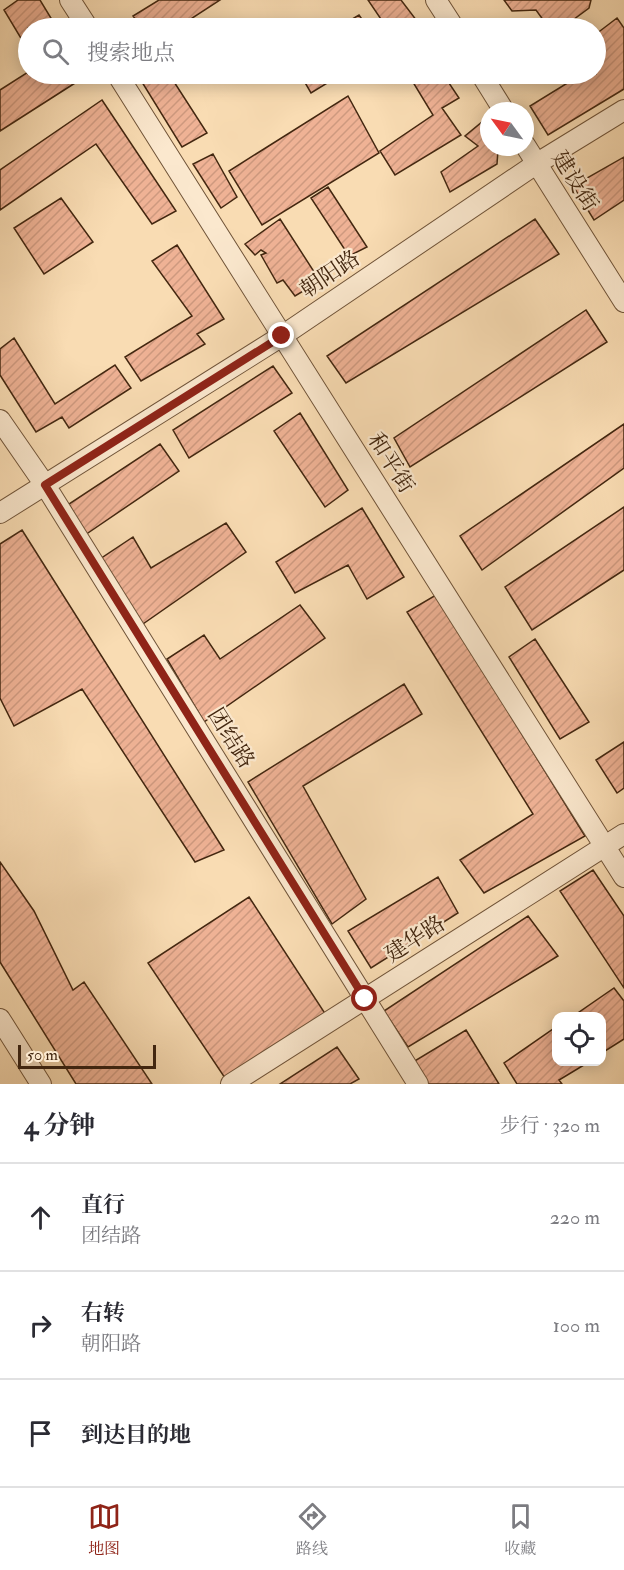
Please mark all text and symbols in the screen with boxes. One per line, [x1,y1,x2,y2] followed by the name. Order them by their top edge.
[18,18,606,84] search box
[39,35,72,68] icon: search
[87,39,175,67] text: 搜索地点
[480,102,534,156] north arrow
[546,146,604,216] street label: 建设街
[295,244,365,304] street label: 朝阳路
[268,322,294,348] route end
[362,428,420,498] street label: 和平街
[202,703,260,773] street label: 团结路
[380,909,450,969] street label: 建华路
[351,985,377,1011] route start
[552,1012,606,1066] map controls
[552,1012,606,1066] button: locate
[18,1042,156,1070] scale bar
[27,1045,58,1065] text: 50 m
[24,1110,96,1142] text: 4 分钟
[500,1113,600,1138] text: 步行 · 320 m
[81,1191,125,1219] text: 直行
[24,1201,57,1234] icon: ahead
[550,1205,600,1230] text: 220 m
[81,1223,141,1248] text: 团结路
[81,1299,125,1327] text: 右转
[24,1309,57,1342] icon: right
[553,1313,600,1338] text: 100 m
[81,1331,141,1356] text: 朝阳路
[24,1417,57,1450] icon: arrive
[81,1421,191,1449] text: 到达目的地
[88,1500,121,1559] tab: 地图
[296,1500,329,1559] tab: 路线
[504,1500,537,1559] tab: 收藏

